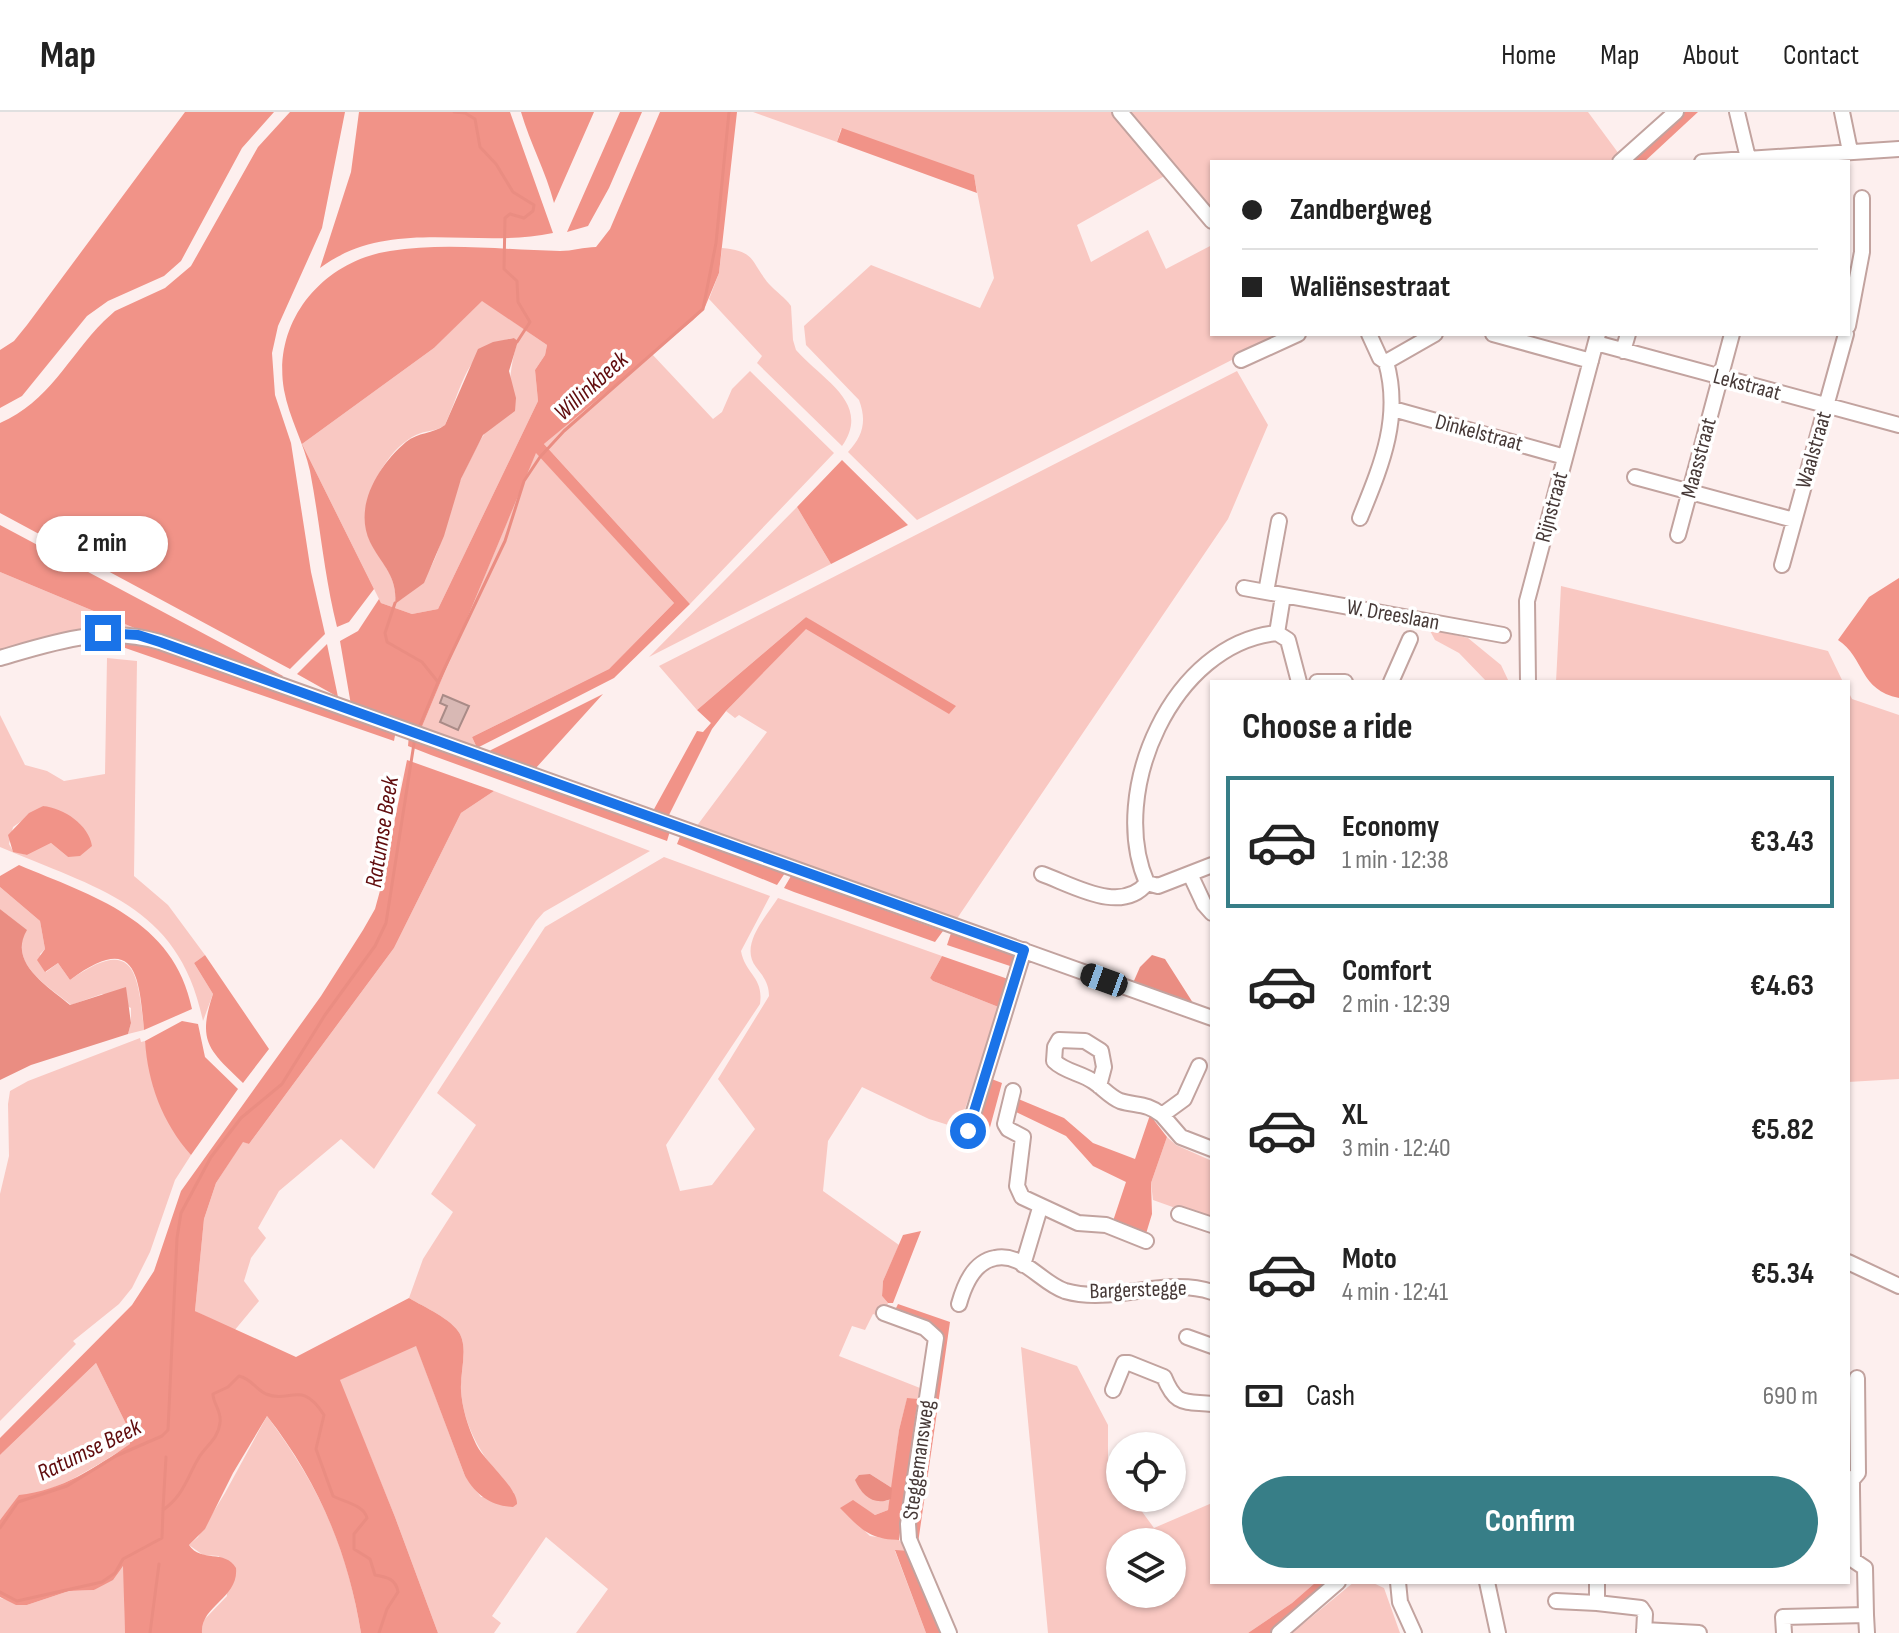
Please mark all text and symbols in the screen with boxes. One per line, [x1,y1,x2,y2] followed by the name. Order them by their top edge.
[40,33,96,78] text: Map
[1501,39,1556,72] text: Home
[1600,39,1639,72] text: Map
[1683,39,1739,72] text: About
[1783,39,1859,72] text: Contact
[1290,192,1432,228] text: Zandbergweg
[1290,269,1450,305] text: Waliënsestraat
[548,345,635,427] water label: Willinkbeek
[1710,363,1784,407] street label: Lekstraat
[1432,408,1526,458] street label: Dinkelstraat
[1790,408,1838,492] street label: Waalstraat
[1675,415,1723,501] street label: Maasstraat
[1530,469,1574,545] street label: Rijnstraat
[37,517,169,573] callout: 2 min
[77,528,127,559] text: 2 min
[1345,594,1441,636] street label: W. Dreeslaan
[85,615,121,651] route end
[1242,706,1413,749] text: Choose a ride
[359,773,405,890] water label: Ratumse Beek
[1246,806,1318,878] icon: car
[1342,809,1439,845] text: Economy
[1750,824,1814,860] text: €3.43
[1342,845,1449,876] text: 1 min · 12:38
[1246,950,1318,1022] icon: car
[1342,953,1432,989] text: Comfort
[1077,961,1131,999] car
[1750,968,1814,1004] text: €4.63
[1342,989,1450,1020] text: 2 min · 12:39
[1246,1094,1318,1166] icon: car
[1342,1097,1368,1133] text: XL
[1751,1112,1814,1148] text: €5.82
[950,1113,986,1149] route start
[1342,1133,1451,1164] text: 3 min · 12:40
[1246,1238,1318,1310] icon: car
[1342,1241,1397,1277] text: Moto
[1751,1256,1814,1292] text: €5.34
[1089,1275,1187,1305] street label: Bargerstegge
[1342,1277,1448,1308] text: 4 min · 12:41
[1242,1374,1286,1418] icon: cash
[1306,1378,1355,1414] text: Cash
[1763,1381,1818,1412] text: 690 m
[897,1398,941,1522] street label: Steggemansweg
[32,1412,147,1488] water label: Ratumse Beek
[1106,1432,1186,1608] map controls
[1106,1432,1186,1512] button: locate
[1242,1476,1818,1568] button: Confirm
[1106,1528,1186,1608] button: layers

